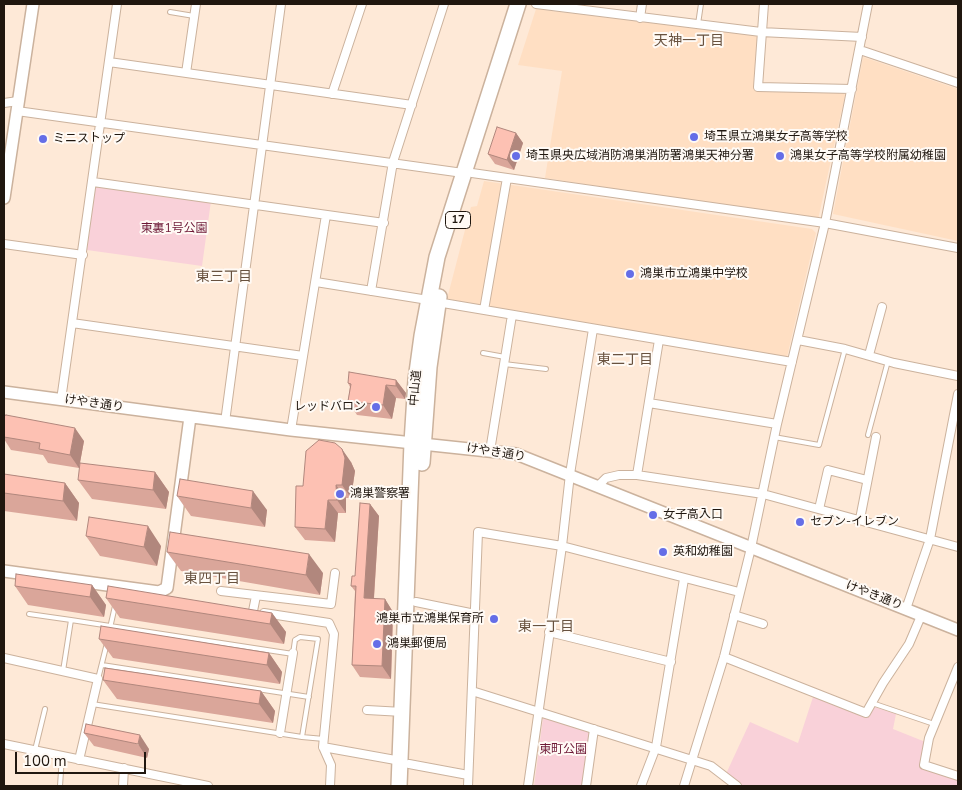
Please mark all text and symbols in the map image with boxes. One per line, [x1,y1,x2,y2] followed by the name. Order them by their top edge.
[654,34,724,50] district label: 天神一丁目
[704,130,848,144] place label: 埼玉県立鴻巣女子高等学校
[688,131,700,143] marker: 埼玉県立鴻巣女子高等学校
[53,132,125,146] place label: ミニストップ
[37,133,49,145] marker: ミニストップ
[526,149,754,163] place label: 埼玉県央広域消防鴻巣消防署鴻巣天神分署
[790,149,946,163] place label: 鴻巣女子高等学校附属幼稚園
[510,150,522,162] marker: 埼玉県央広域消防鴻巣消防署鴻巣天神分署
[774,150,786,162] marker: 鴻巣女子高等学校附属幼稚園
[446,212,470,228] road number: 17
[140,222,208,236] park label: 東裏1号公園
[640,267,748,281] place label: 鴻巣市立鴻巣中学校
[624,268,636,280] marker: 鴻巣市立鴻巣中学校
[196,270,252,286] district label: 東三丁目
[597,353,653,369] district label: 東二丁目
[407,369,425,407] street label: 中山道
[63,393,125,415] street label: けやき通り
[294,400,366,414] place label: レッドバロン
[370,401,382,413] marker: レッドバロン
[465,441,527,465] street label: けやき通り
[350,487,410,501] place label: 鴻巣警察署
[334,488,346,500] marker: 鴻巣警察署
[663,508,723,522] place label: 女子高入口
[647,509,659,521] marker: 女子高入口
[810,515,899,529] place label: セブン-イレブン
[794,516,806,528] marker: セブン-イレブン
[673,545,733,559] place label: 英和幼稚園
[657,546,669,558] marker: 英和幼稚園
[184,572,240,588] district label: 東四丁目
[843,579,905,613] street label: けやき通り
[376,612,484,626] place label: 鴻巣市立鴻巣保育所
[488,613,500,625] marker: 鴻巣市立鴻巣保育所
[518,620,574,636] district label: 東一丁目
[387,637,447,651] place label: 鴻巣郵便局
[371,638,383,650] marker: 鴻巣郵便局
[18,742,149,774] scale bar
[539,743,587,757] park label: 東町公園
[23,751,67,771] text: 100 m

